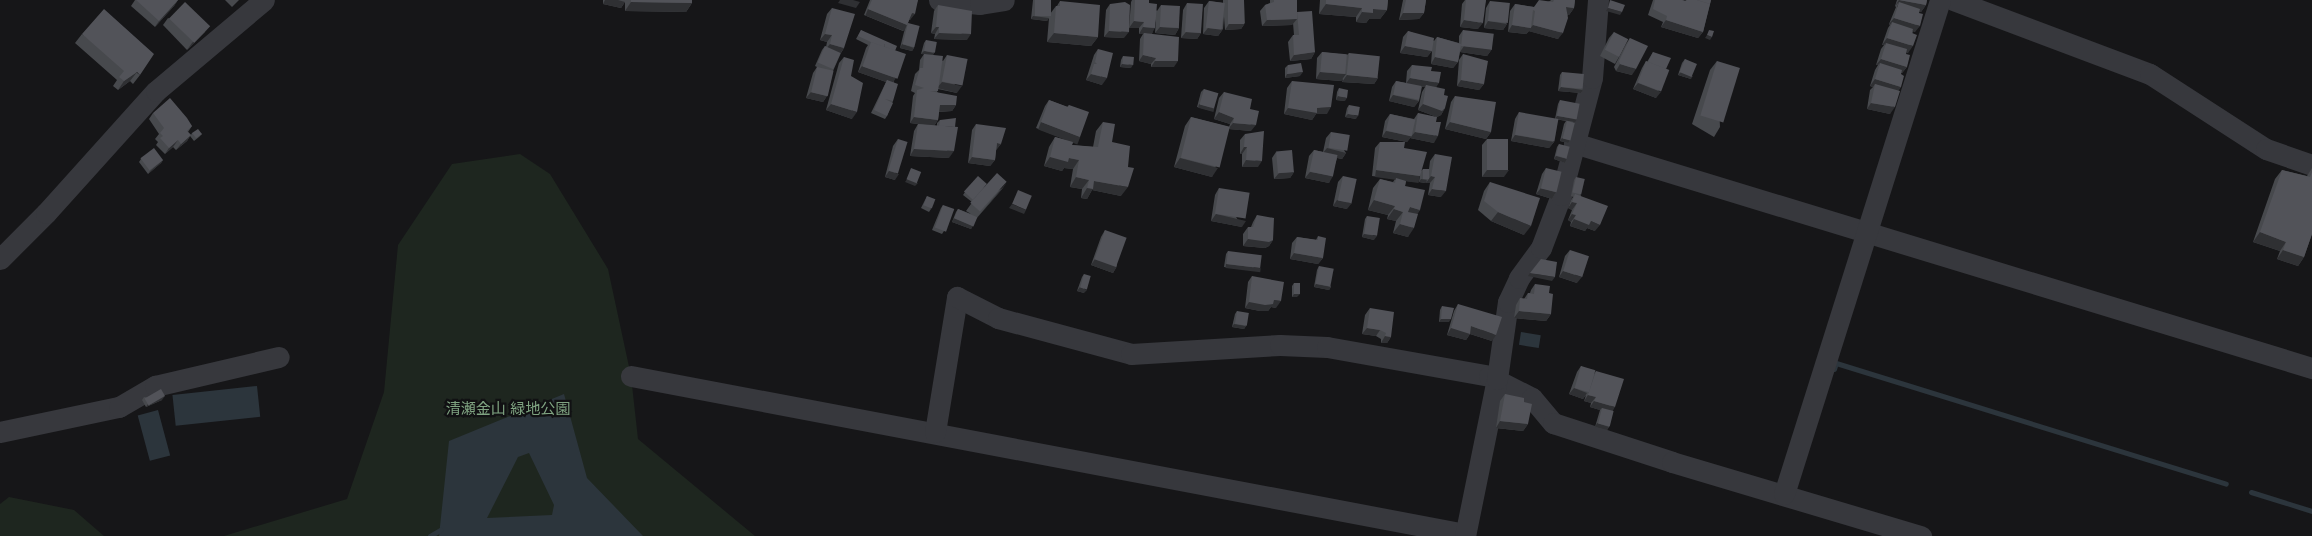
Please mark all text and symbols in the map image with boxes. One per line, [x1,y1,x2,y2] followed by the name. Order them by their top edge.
[446,401,570,419] park label: 清瀬金山 緑地公園

